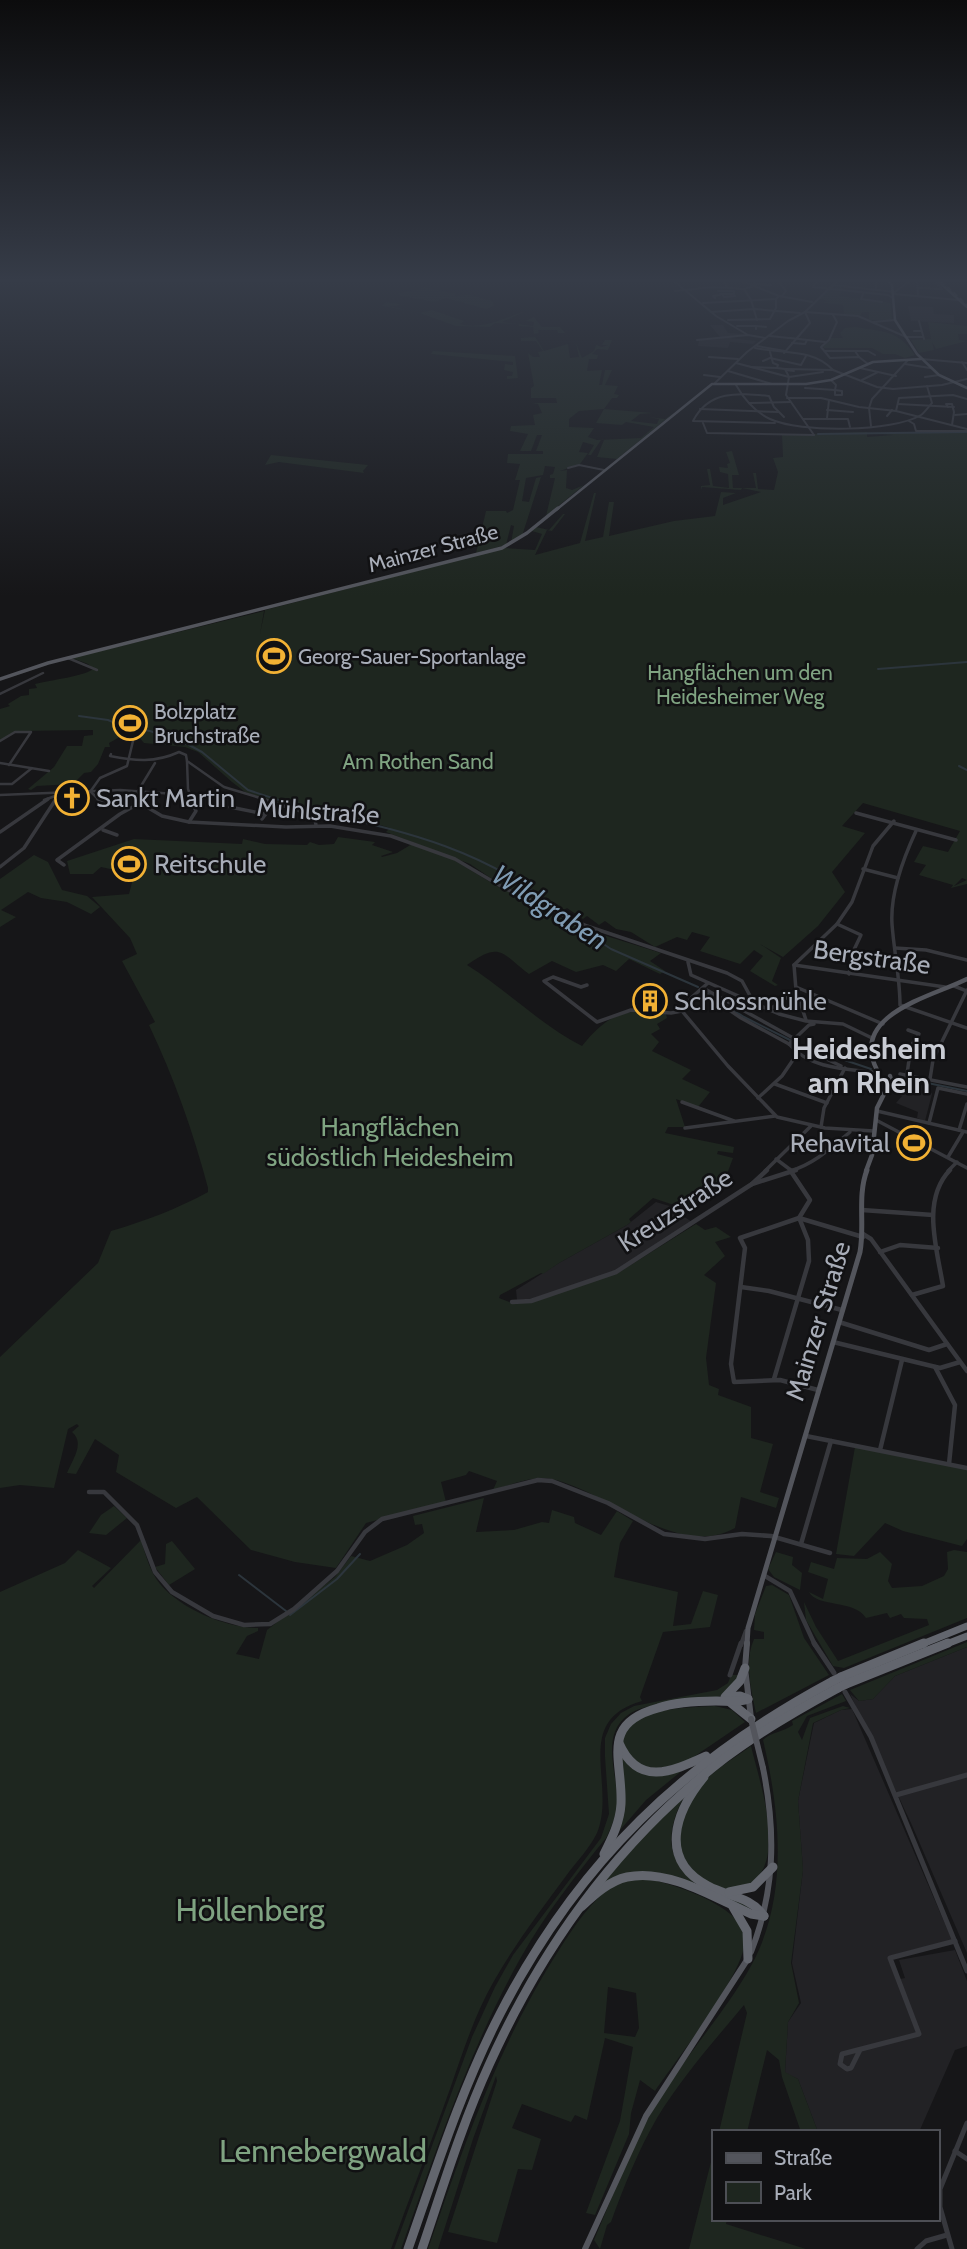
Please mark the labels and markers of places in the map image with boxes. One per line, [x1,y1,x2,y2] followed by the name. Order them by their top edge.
[255,637,293,675] sports icon: Georg-Sauer-Sportanlage
[298,644,526,669] place label: Georg-Sauer-Sportanlage
[154,699,260,748] place label: Bolzplatz Bruchstraße
[111,704,149,742] sports icon: Bolzplatz Bruchstraße
[53,779,91,817] church icon: Sankt Martin
[96,782,235,814] place label: Sankt Martin
[110,845,148,883] sports icon: Reitschule
[154,848,266,880] place label: Reitschule
[631,982,669,1020] building icon: Schlossmühle
[674,985,827,1017] place label: Schlossmühle
[895,1124,933,1162] sports icon: Rehavital
[790,1127,890,1159] place label: Rehavital

